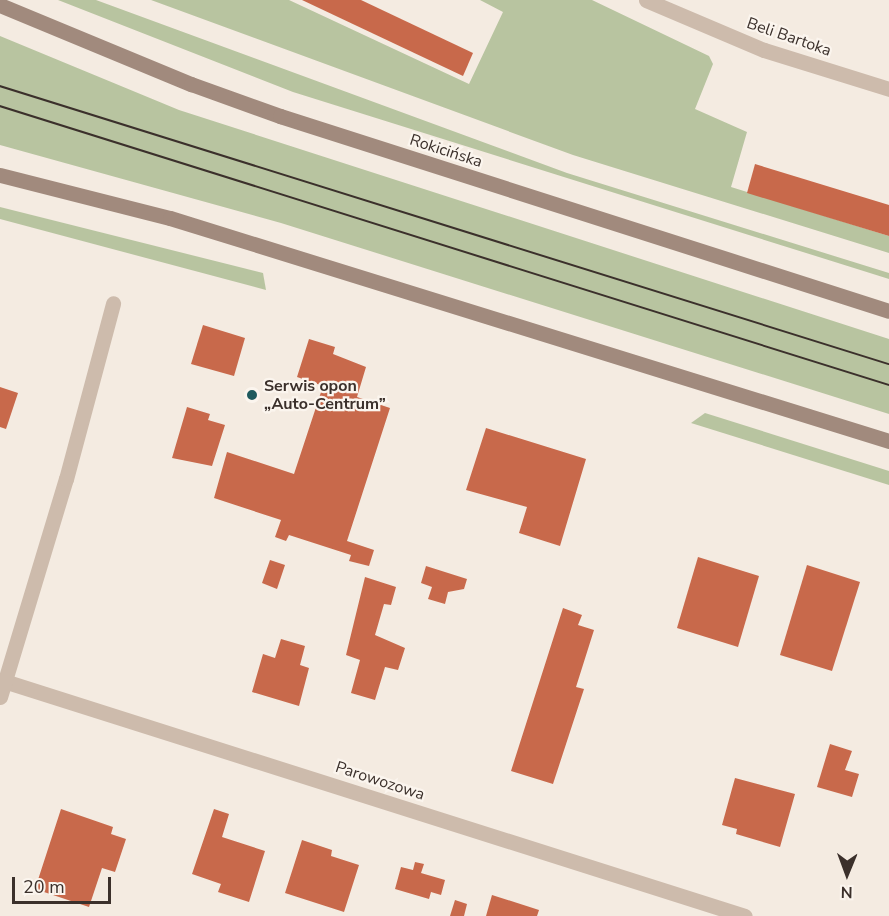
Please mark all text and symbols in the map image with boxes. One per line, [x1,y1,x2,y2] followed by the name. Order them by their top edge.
[744,14,834,60] street label: Beli Bartoka
[407,130,485,172] street label: Rokicińska
[264,376,386,414] place label: Serwis opon „Auto-Centrum”
[245,388,259,402] marker: Serwis opon „Auto-Centrum”
[333,758,427,804] street label: Parowozowa
[817,844,877,904] north arrow
[15,865,114,903] scale bar
[23,875,65,899] text: 20 m
[841,881,853,903] text: N

